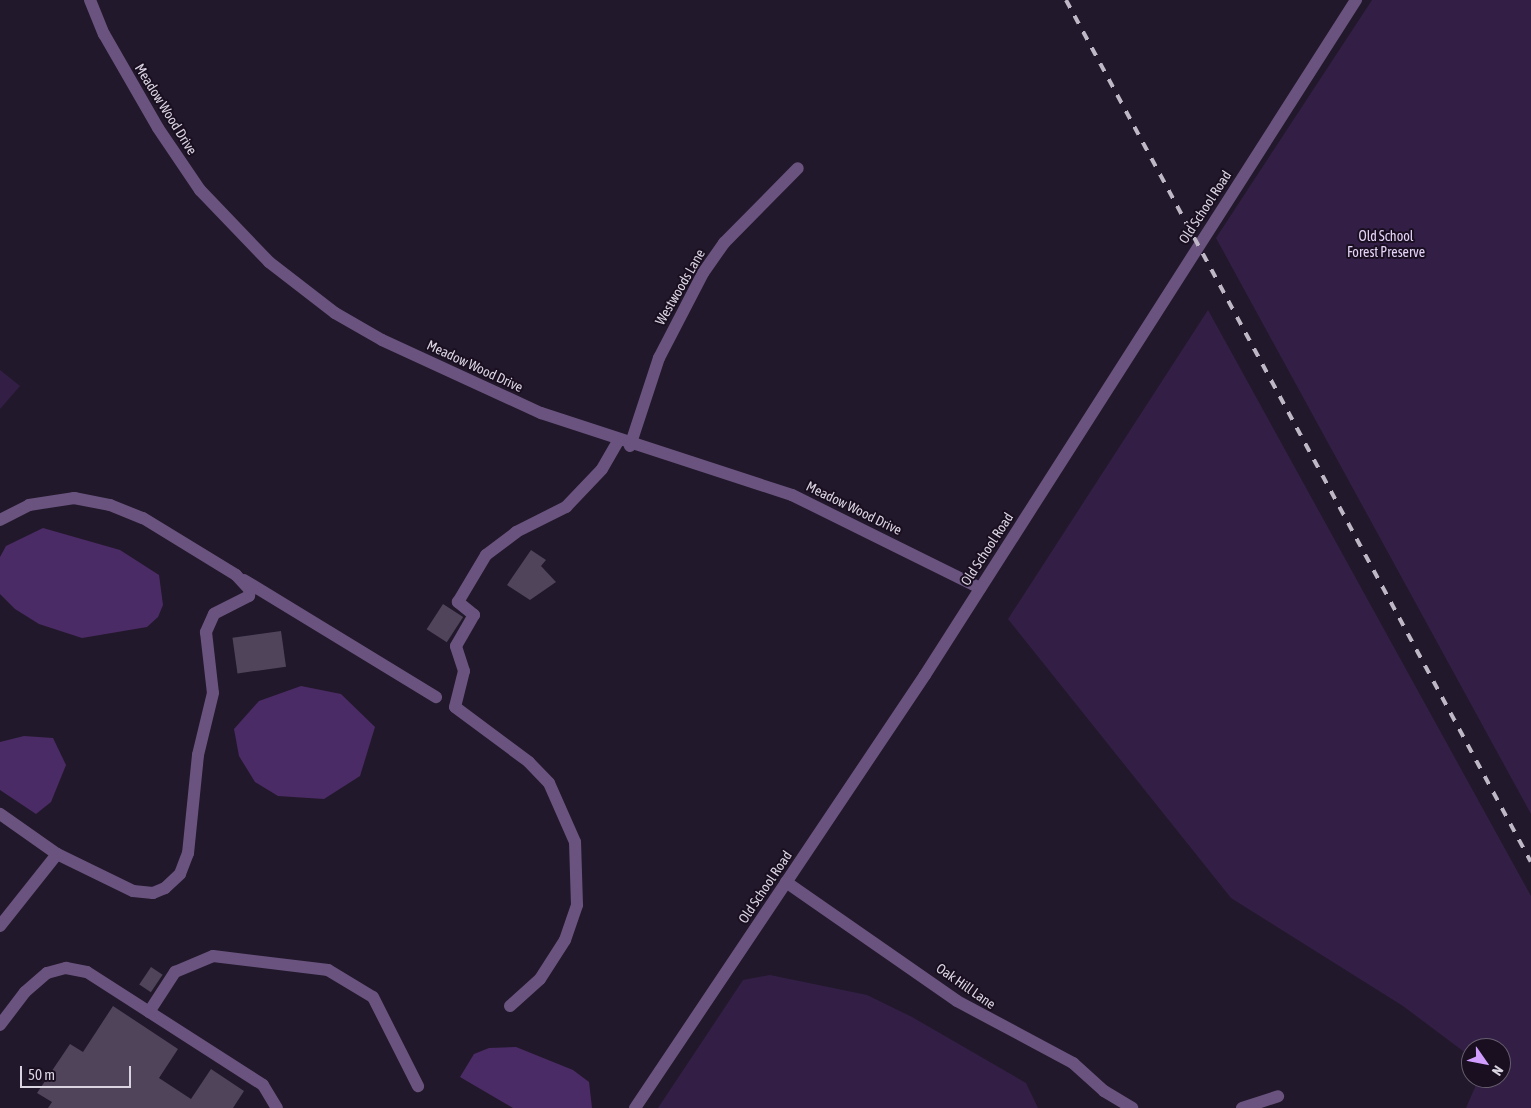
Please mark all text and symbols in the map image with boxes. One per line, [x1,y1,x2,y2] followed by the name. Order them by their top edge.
[131,60,201,158] street label: Meadow Wood Drive
[1175,167,1235,247] street label: Old School Road
[1347,228,1425,260] park label: Old School Forest Preserve
[651,246,709,328] street label: Westwoods Lane
[424,336,526,396] street label: Meadow Wood Drive
[803,478,905,538] street label: Meadow Wood Drive
[957,509,1017,589] street label: Old School Road
[735,848,795,926] street label: Old School Road
[933,959,999,1013] street label: Oak Hill Lane
[1461,1038,1511,1088] north arrow
[22,1056,134,1088] scale bar
[1489,1063,1507,1078] text: N
[28,1066,55,1083] text: 50 m

